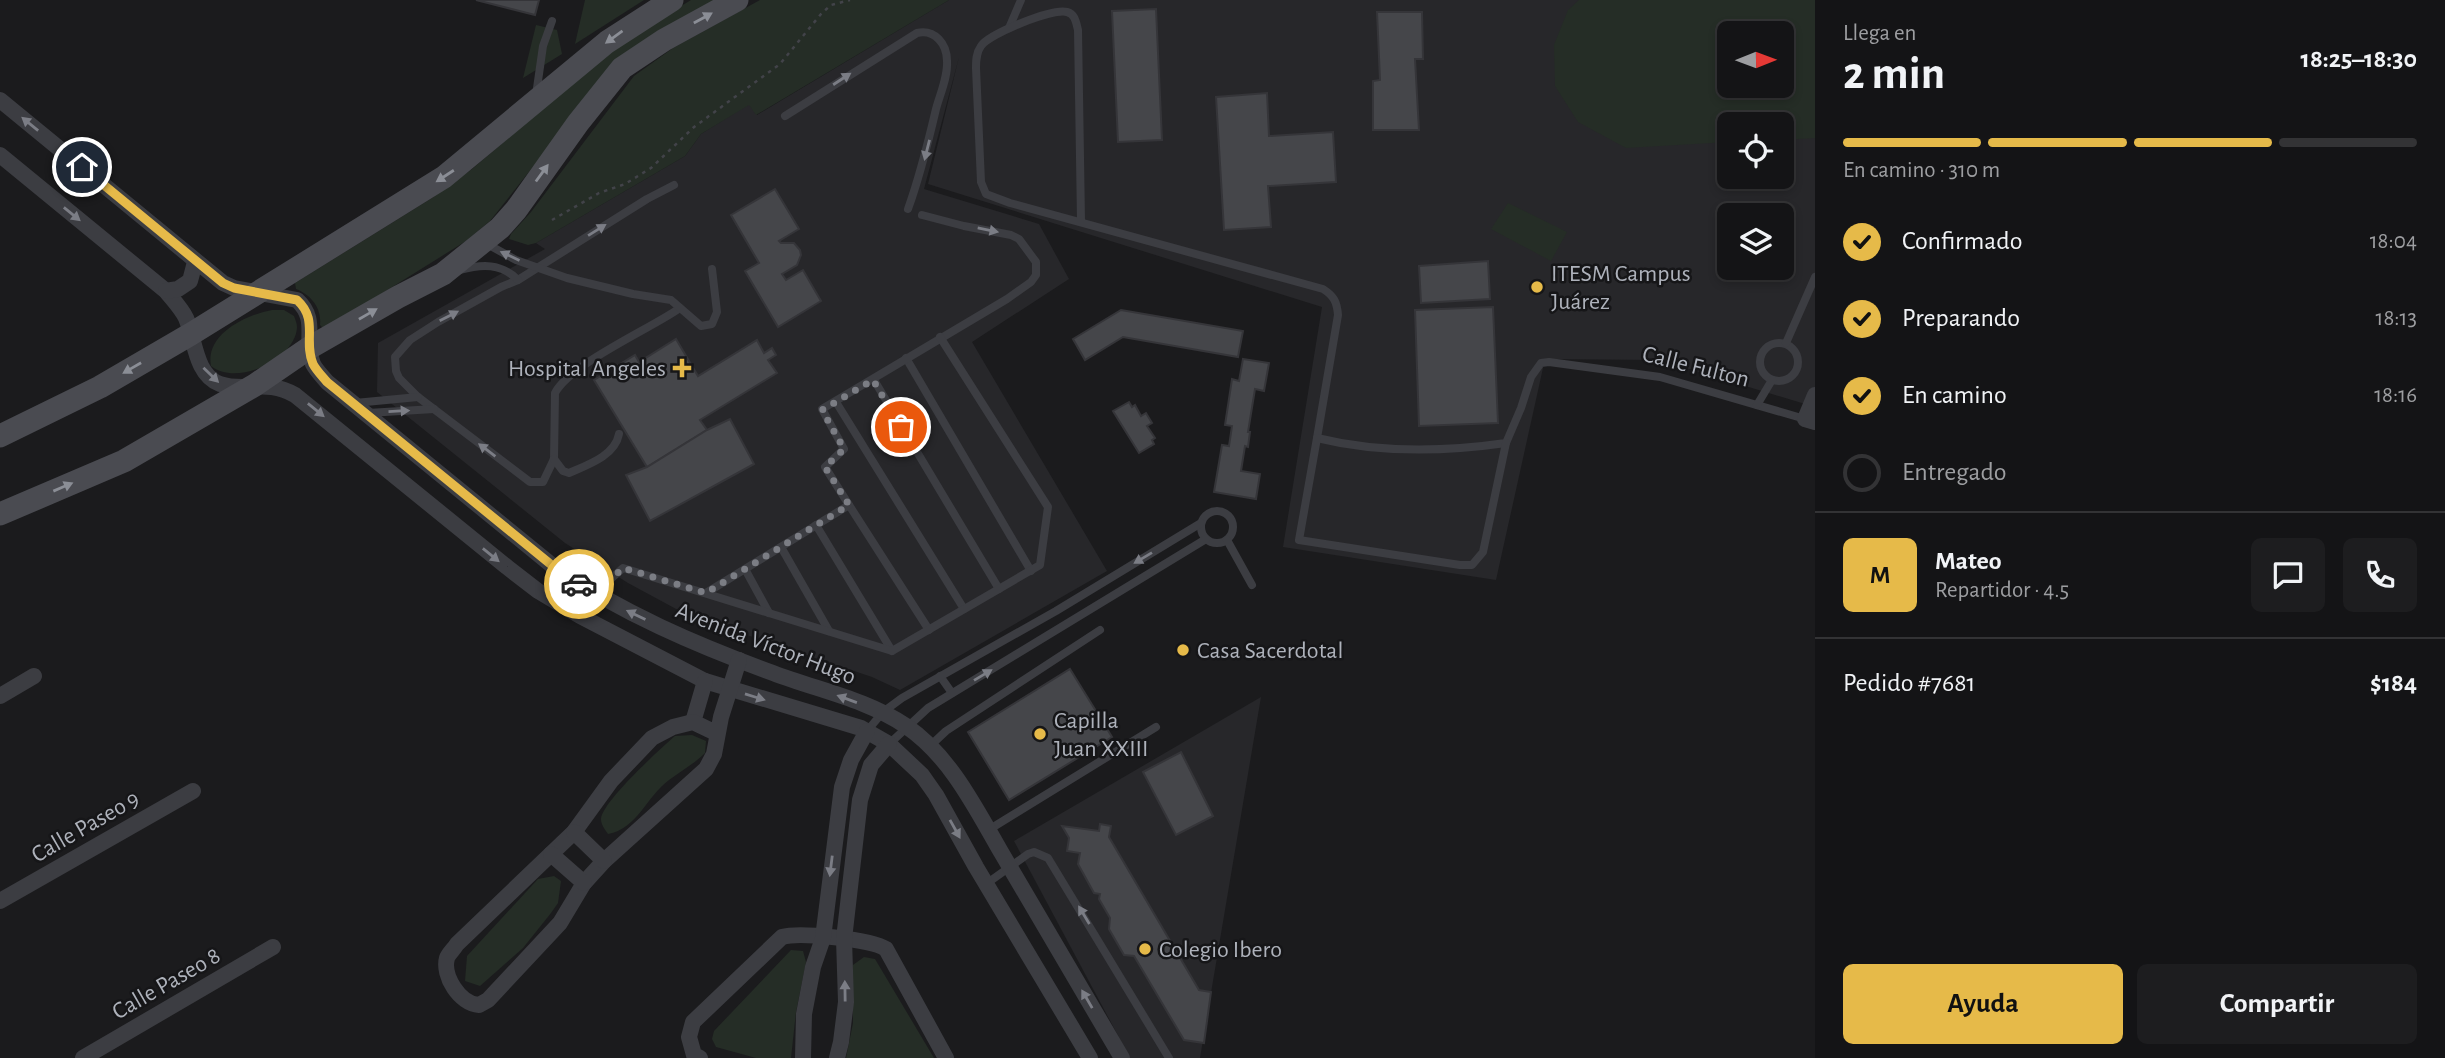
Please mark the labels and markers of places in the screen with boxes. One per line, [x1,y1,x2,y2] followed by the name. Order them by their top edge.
[52,137,112,197] pin
[1551,262,1691,314] place label: ITESM Campus Juárez
[1529,279,1545,295] marker: ITESM Campus Juárez
[508,357,666,381] place label: Hospital Angeles
[672,358,692,378] marker: Hospital Angeles
[871,397,931,457] pin
[1197,639,1343,663] place label: Casa Sacerdotal
[1175,642,1191,658] marker: Casa Sacerdotal
[1054,709,1148,761] place label: Capilla Juan XXIII
[1032,726,1048,742] marker: Capilla Juan XXIII
[1159,938,1282,962] place label: Colegio Ibero
[1137,941,1153,957] marker: Colegio Ibero

